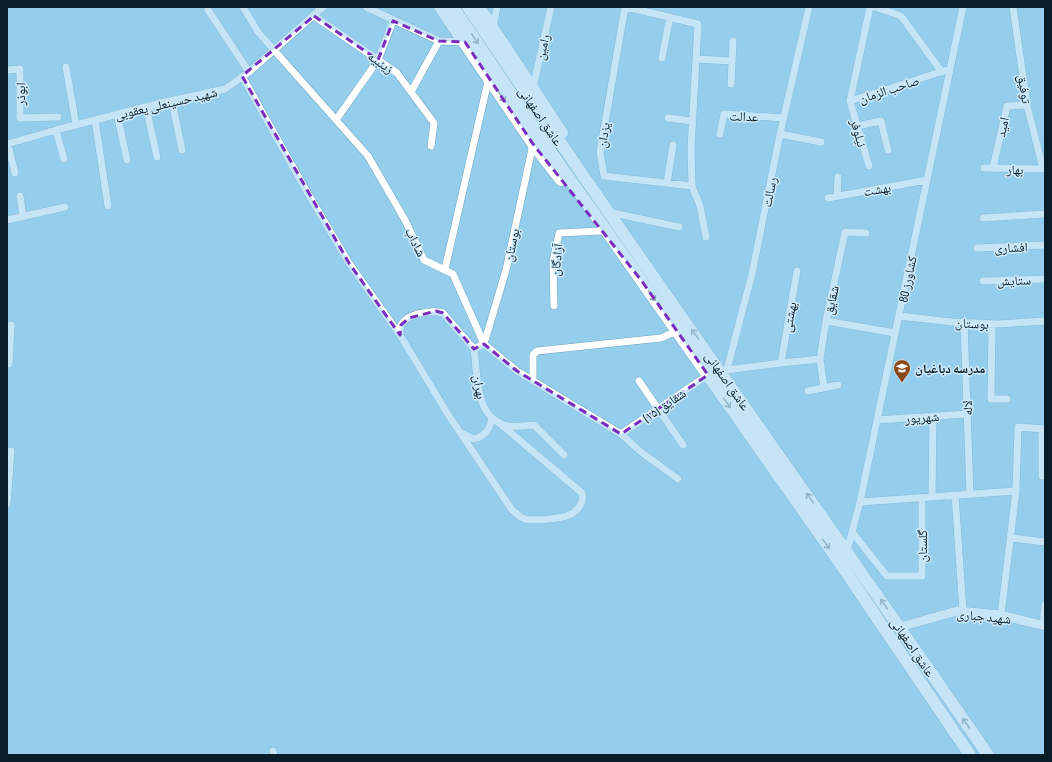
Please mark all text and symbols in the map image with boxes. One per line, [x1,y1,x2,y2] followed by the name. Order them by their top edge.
[532,33,554,62] street label: رامین
[471,34,479,45] one-way arrow
[365,48,396,77] street label: زینبیه
[857,73,921,107] street label: صاحب الزمان
[1014,74,1034,105] street label: توفیق
[13,82,29,107] street label: ابوذر
[113,84,219,124] street label: شهید حسینعلی یعقوبی
[515,84,566,150] street label: عاشق اصفهانی
[498,91,506,102] one-way arrow
[729,108,759,126] street label: عدالت
[993,116,1013,139] street label: امید
[846,117,870,149] street label: نیلوفر
[594,121,614,149] street label: یزدان
[1005,162,1024,178] street label: بهار
[759,176,781,209] street label: رسالت
[862,180,892,200] street label: بهشت
[401,225,429,260] street label: شاداب
[501,227,523,263] street label: بوستان
[994,239,1028,257] street label: افشاری
[547,242,567,277] street label: آزادگان
[895,254,921,304] street label: کشاورز 80
[997,272,1031,290] street label: ستایش
[821,284,843,316] street label: شقایق
[648,291,656,302] one-way arrow
[779,301,801,334] street label: بهشتی
[955,315,989,333] street label: بوستان
[691,329,699,340] one-way arrow
[701,349,753,414] street label: عاشق اصفهانی
[892,358,912,383] school or university icon: مدرسه دباغیان
[915,361,986,377] place label: مدرسه دباغیان
[469,374,489,401] street label: بهران
[640,385,689,426] street label: شقایق (۱۵)
[723,397,731,408] one-way arrow
[960,400,976,416] street label: لاله
[903,409,940,427] street label: شهریور
[806,492,814,503] one-way arrow
[915,529,931,562] street label: گلستان
[822,538,830,549] one-way arrow
[880,599,888,610] one-way arrow
[956,606,1012,628] street label: شهید جباری
[887,615,938,681] street label: عاشق اصفهانی
[962,718,970,729] one-way arrow

